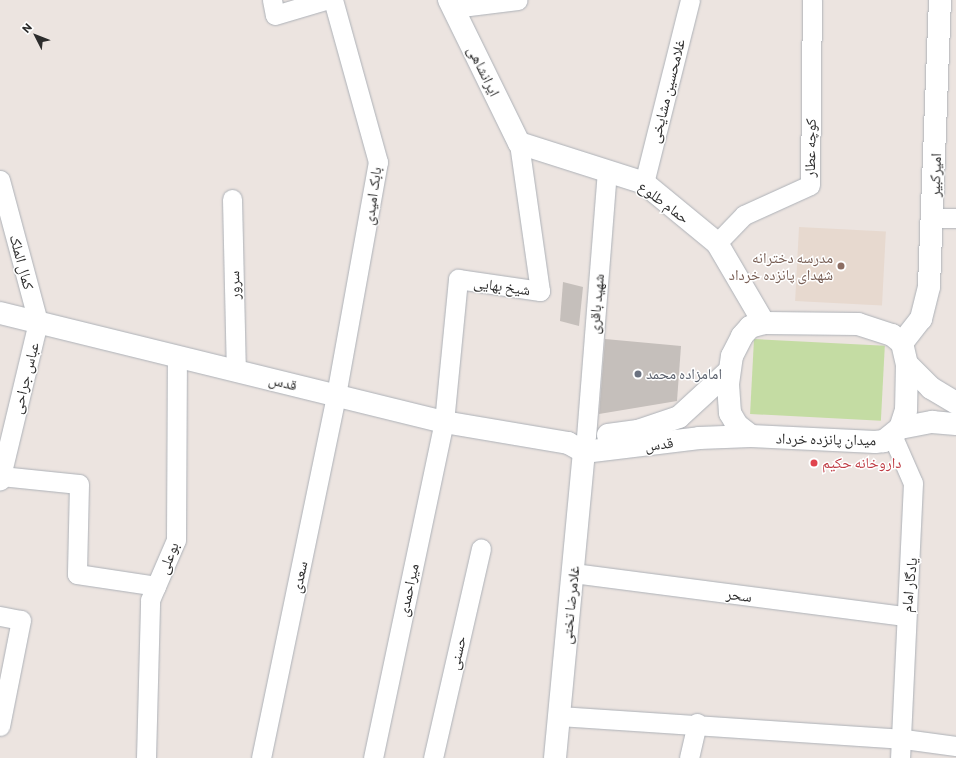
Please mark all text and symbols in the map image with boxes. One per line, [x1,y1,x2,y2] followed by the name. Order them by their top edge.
[16,16,56,56] north arrow
[19,20,34,35] text: N
[645,37,689,145] street label: غلامحسین مشایخی
[464,43,504,99] street label: ایرانشاهی
[800,118,820,178] street label: کوچه عطار
[925,153,945,197] street label: امیرکبیر
[359,166,385,226] street label: بابک امیدی
[635,177,693,227] street label: حمام طلوع
[6,232,38,292] street label: کمال الملک
[729,248,833,283] place label: مدرسه دخترانه شهدای پانزده خرداد
[836,261,846,271] marker: مدرسه دخترانه شهدای پانزده خرداد
[225,270,243,300] street label: سرور
[472,273,532,299] street label: شیخ بهایی
[584,273,608,335] street label: شهید باقری
[7,340,43,416] street label: عباس جراحی
[646,365,722,383] place label: امامزاده محمد
[633,369,643,379] marker: امامزاده محمد
[267,370,299,394] street label: قدس
[776,429,876,449] street label: میدان پانزده خرداد
[644,433,674,455] street label: قدس
[822,454,901,472] place label: داروخانه حکیم
[809,458,819,468] marker: داروخانه حکیم
[154,540,182,576] street label: بوعلی
[897,557,921,613] street label: یادگار امام
[287,559,311,595] street label: سعدی
[394,562,422,618] street label: میراحمدی
[557,565,583,645] street label: غلامرضا تختی
[725,584,753,606] street label: سحر
[444,634,470,672] street label: حسنی

